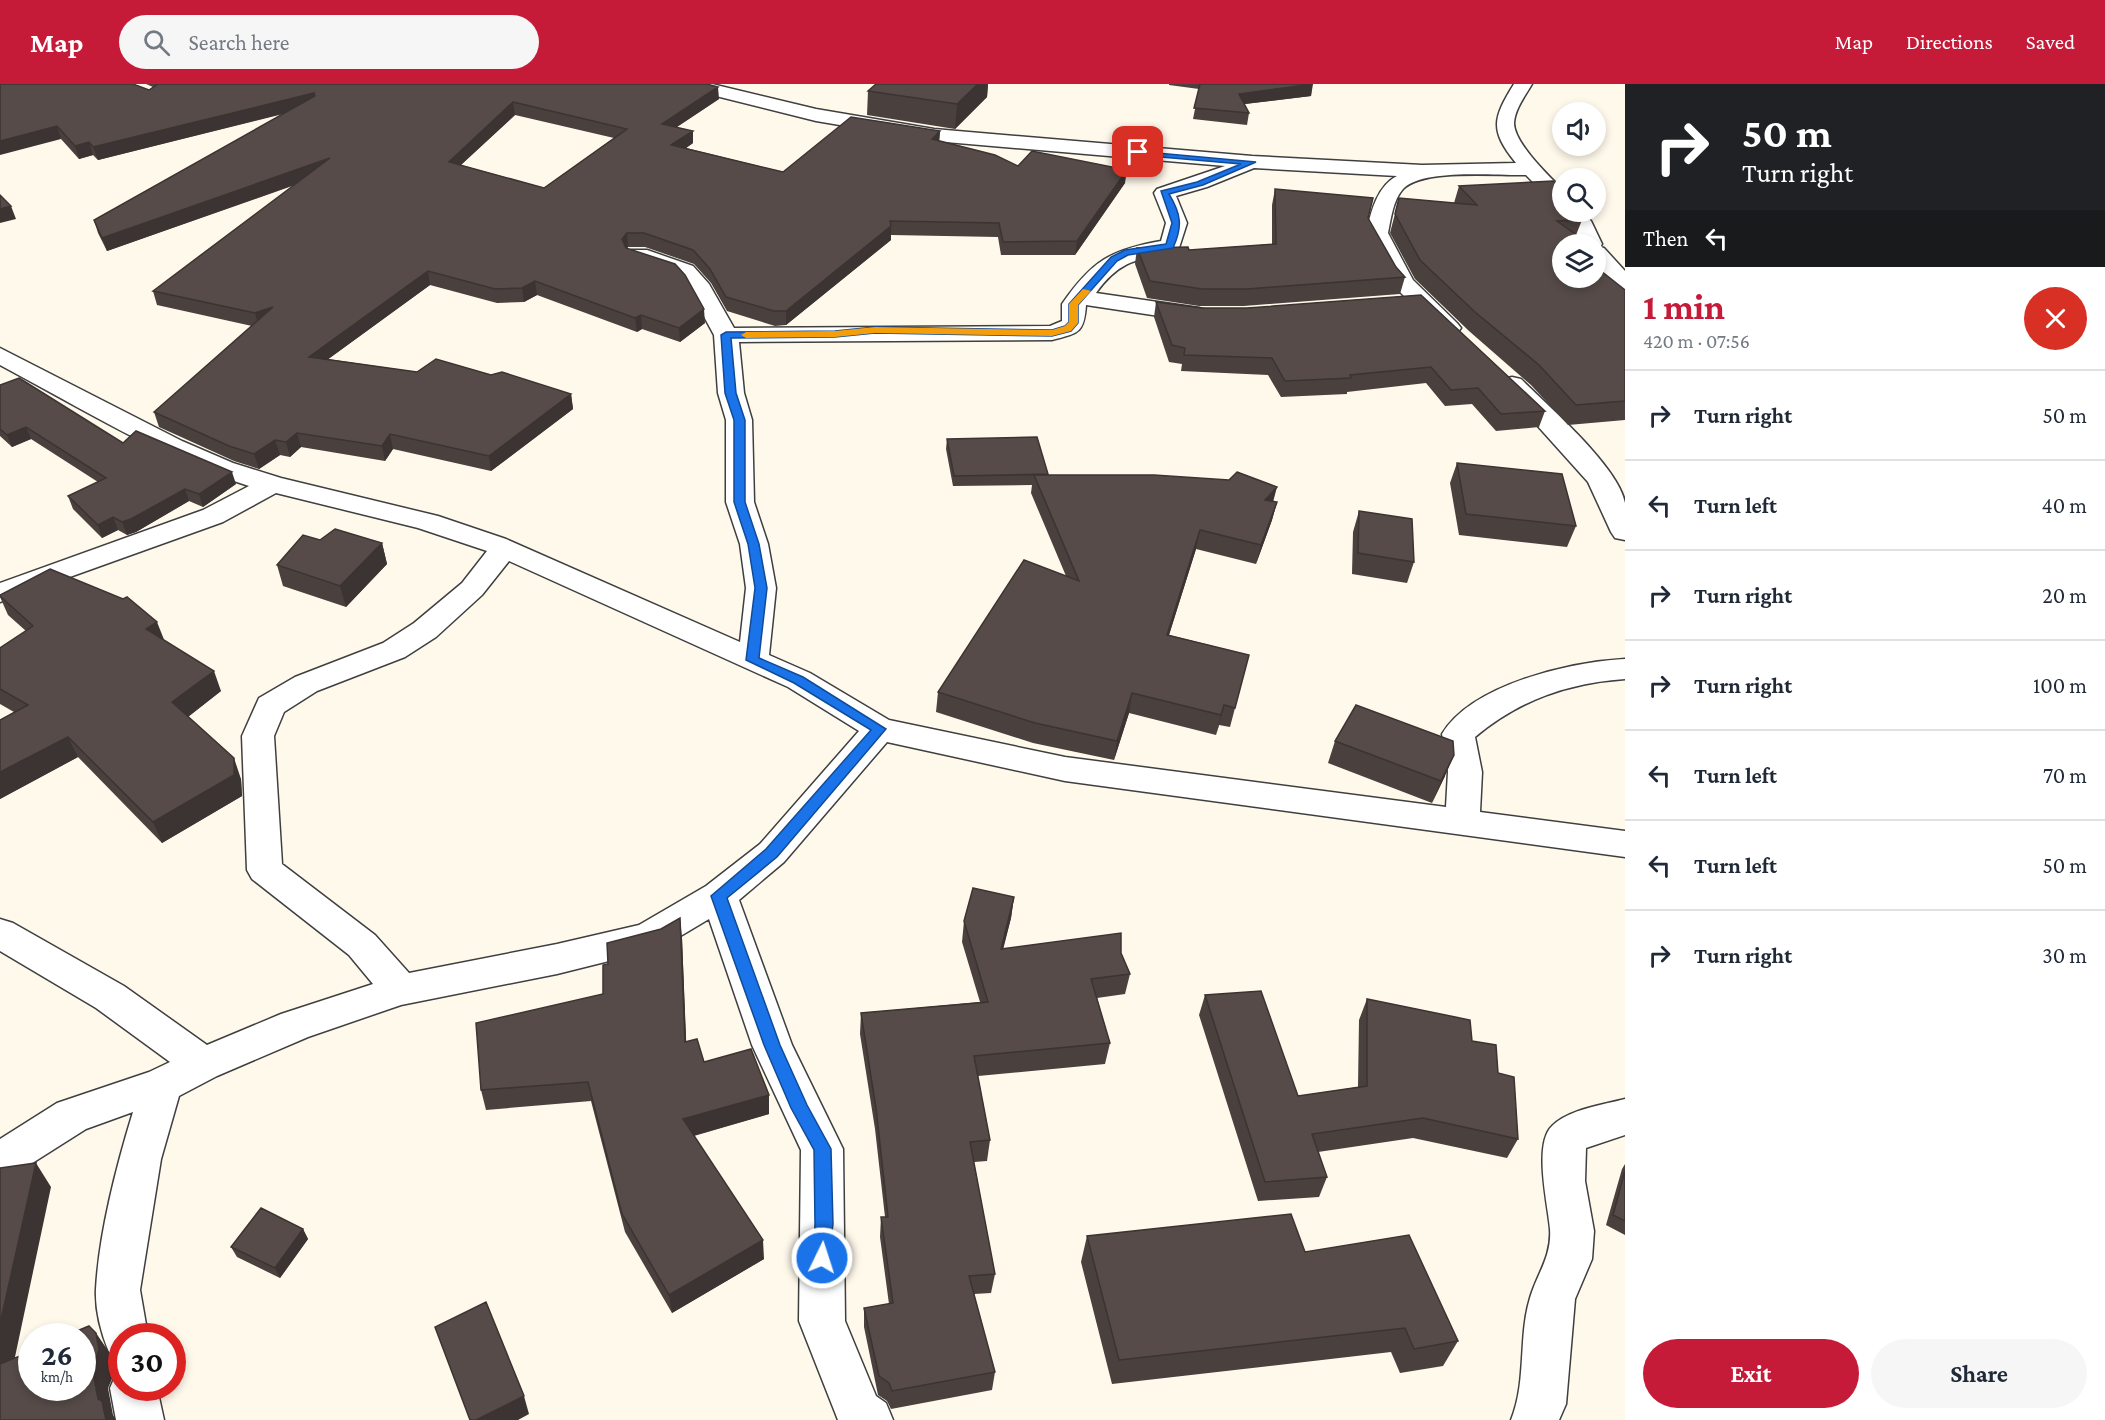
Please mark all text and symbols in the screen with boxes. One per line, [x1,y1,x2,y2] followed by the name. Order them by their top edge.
[119,15,539,69] search box
[140,26,173,59] icon: search
[30,27,83,58] text: Map
[188,30,289,55] text: Search here
[1835,30,1873,54] text: Map
[1906,30,1993,54] text: Directions
[2026,30,2075,54] text: Saved
[1552,102,1606,288] map controls
[1552,102,1606,156] button: sound
[1643,108,1721,186] icon: right
[1742,109,1832,156] text: 50 m
[1112,126,1163,177] pin
[1121,135,1154,168] icon: arrive
[1742,158,1853,188] text: Turn right
[1552,168,1606,222] button: search
[1700,222,1733,255] icon: left
[1643,226,1688,251] text: Then
[1552,234,1606,288] button: layers
[1643,287,1725,327] text: 1 min
[2024,287,2087,350] button: close
[1643,330,1750,352] text: 420 m · 07:56
[1643,399,1676,432] icon: right
[1694,403,1792,428] text: Turn right
[2042,403,2087,428] text: 50 m
[1643,489,1676,522] icon: left
[1694,493,1777,518] text: Turn left
[2042,493,2087,518] text: 40 m
[1643,579,1676,612] icon: right
[1694,583,1792,608] text: Turn right
[2042,583,2087,608] text: 20 m
[1643,669,1676,702] icon: right
[1694,673,1792,698] text: Turn right
[2033,673,2087,698] text: 100 m
[1643,759,1676,792] icon: left
[1694,763,1777,788] text: Turn left
[2043,763,2087,788] text: 70 m
[1643,849,1676,882] icon: left
[1694,853,1777,878] text: Turn left
[2042,853,2087,878] text: 50 m
[1643,939,1676,972] icon: right
[1694,943,1792,968] text: Turn right
[2042,943,2087,968] text: 30 m
[790,1226,854,1290] position arrow
[108,1323,186,1401] speed limit sign: 30
[41,1338,73,1371] text: 26
[1643,1339,1859,1408] button: Exit
[1871,1339,2087,1408] button: Share
[41,1369,73,1385] text: km/h

